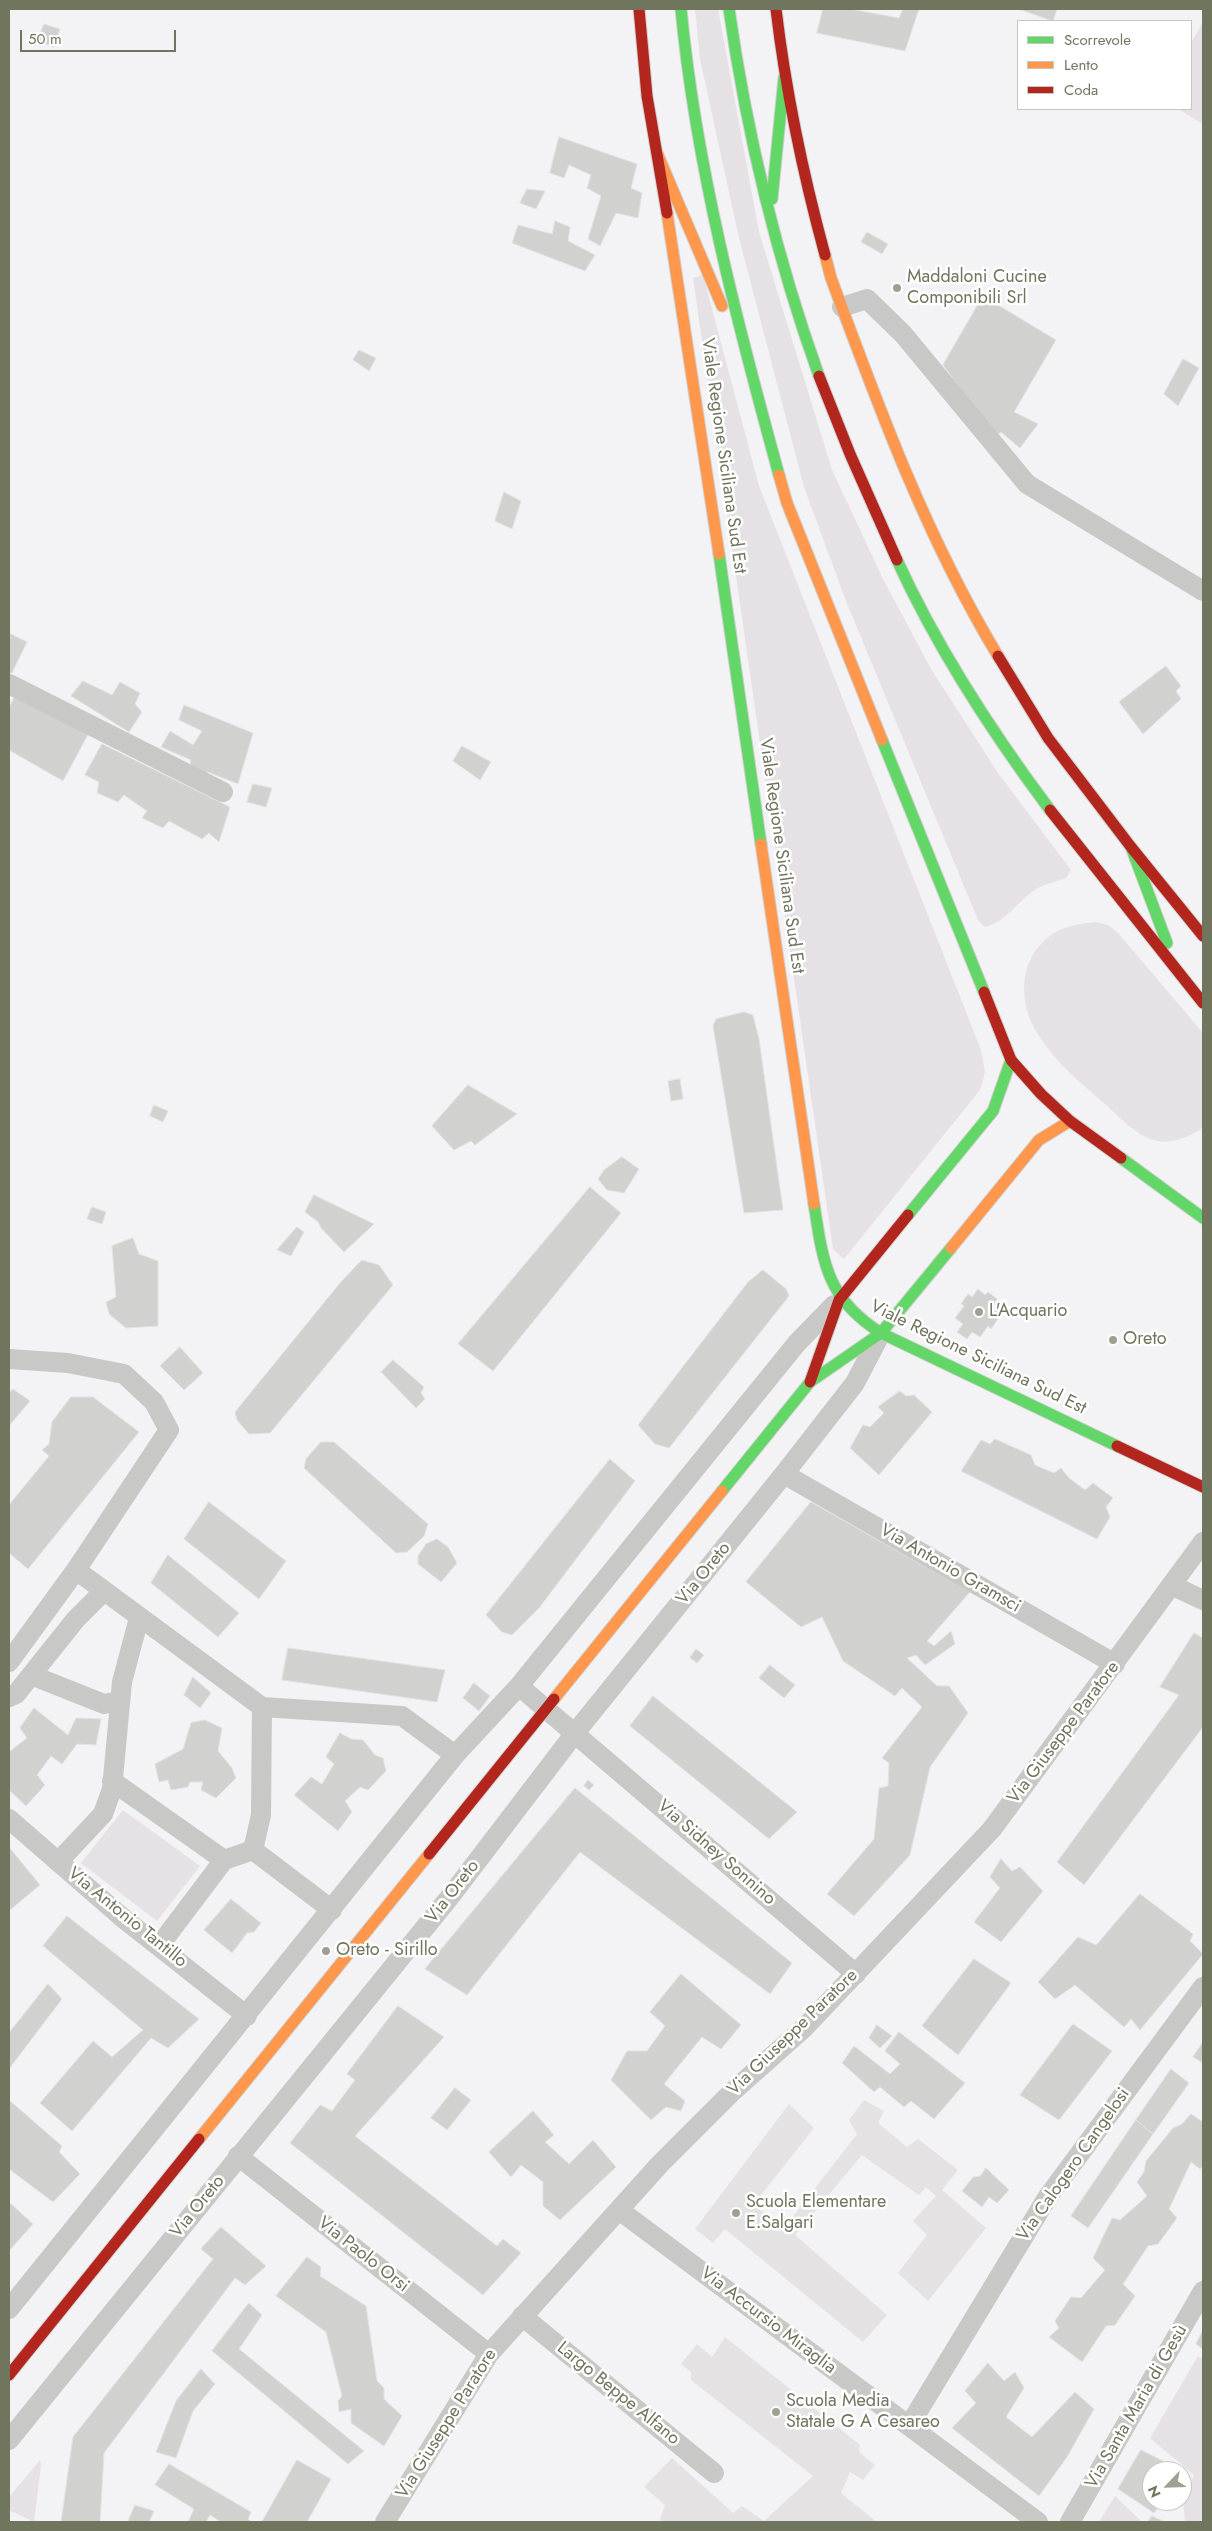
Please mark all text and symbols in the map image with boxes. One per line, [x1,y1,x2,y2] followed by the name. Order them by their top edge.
[22,20,179,52] scale bar
[1017,20,1192,110] legend
[28,28,62,50] text: 50 m
[1064,29,1131,51] text: Scorrevole
[1064,54,1098,76] text: Lento
[1064,79,1098,101] text: Coda
[907,267,1047,310] place label: Maddaloni Cucine Componibili Srl
[891,282,903,294] marker: Maddaloni Cucine Componibili Srl
[696,337,750,575] street label: Viale Regione Siciliana Sud Est
[754,737,808,975] street label: Viale Regione Siciliana Sud Est
[867,1296,1089,1420] street label: Viale Regione Siciliana Sud Est
[989,1301,1067,1323] place label: L'Acquario
[973,1306,985,1318] marker: L'Acquario
[1123,1329,1167,1351] place label: Oreto
[1107,1334,1119,1346] marker: Oreto
[876,1520,1024,1618] street label: Via Antonio Gramsci
[672,1538,736,1610] street label: Via Oreto
[1003,1658,1125,1808] street label: Via Giuseppe Paratore
[652,1796,780,1910] street label: Via Sidney Sonnino
[422,1856,484,1928] street label: Via Oreto
[63,1863,191,1973] street label: Via Antonio Tantillo
[336,1940,438,1962] place label: Oreto - Sirillo
[320,1945,332,1957] marker: Oreto - Sirillo
[723,1965,863,2101] street label: Via Giuseppe Paratore
[1013,2084,1135,2246] street label: Via Calogero Cangelosi
[166,2171,230,2243] street label: Via Oreto
[746,2192,886,2234] place label: Scuola Elementare E.Salgari
[730,2207,742,2219] marker: Scuola Elementare E.Salgari
[313,2213,413,2297] street label: Via Paolo Orsi
[696,2263,840,2379] street label: Via Accursio Miraglia
[1081,2321,1193,2493] street label: Via Santa Maria di Gesù
[552,2338,684,2450] street label: Largo Beppe Alfano
[392,2345,502,2503] street label: Via Giuseppe Paratore
[786,2391,940,2434] place label: Scuola Media Statale G A Cesareo
[770,2406,782,2418] marker: Scuola Media Statale G A Cesareo
[1142,2461,1192,2511] north arrow
[1143,2483,1166,2501] text: N

